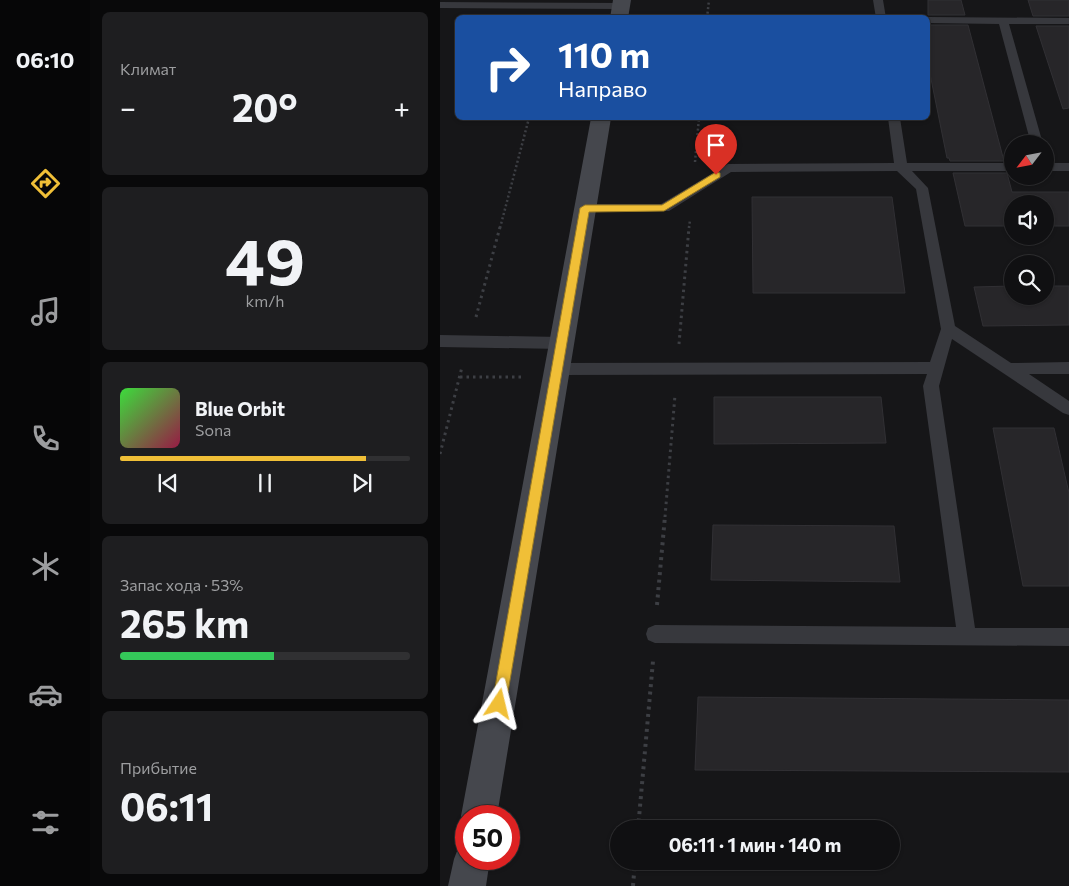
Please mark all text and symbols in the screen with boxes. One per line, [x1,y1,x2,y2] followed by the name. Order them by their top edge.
[558,32,650,75] text: 110 m
[475,35,540,100] icon: right
[16,46,74,73] text: 06:10
[120,59,176,78] text: Климат
[558,75,648,102] text: Направо
[232,83,298,130] text: 20°
[120,90,136,124] text: −
[394,90,410,124] text: +
[695,124,737,175] pin
[702,131,730,159] icon: arrive
[1004,135,1054,185] north arrow
[1004,135,1054,305] map controls
[28,166,63,201] icon: directions
[1004,195,1054,245] button: sound
[225,219,305,298] text: 49
[1004,255,1054,305] button: search
[246,291,284,310] text: km/h
[28,294,63,329] icon: music
[195,397,285,420] text: Blue Orbit
[195,420,231,439] text: Sona
[28,421,63,456] icon: phone
[154,469,182,497] icon: previous
[251,469,279,497] icon: pause
[348,469,376,497] icon: next
[28,549,63,584] icon: climate
[120,575,243,594] text: Запас хода · 53%
[120,599,249,646] text: 265 km
[28,677,63,712] icon: car
[472,677,524,729] position arrow
[120,758,197,777] text: Прибытие
[120,782,213,829] text: 06:11
[28,805,63,840] icon: filters
[455,805,520,870] speed limit sign: 50
[669,833,841,856] text: 06:11 · 1 мин · 140 m

